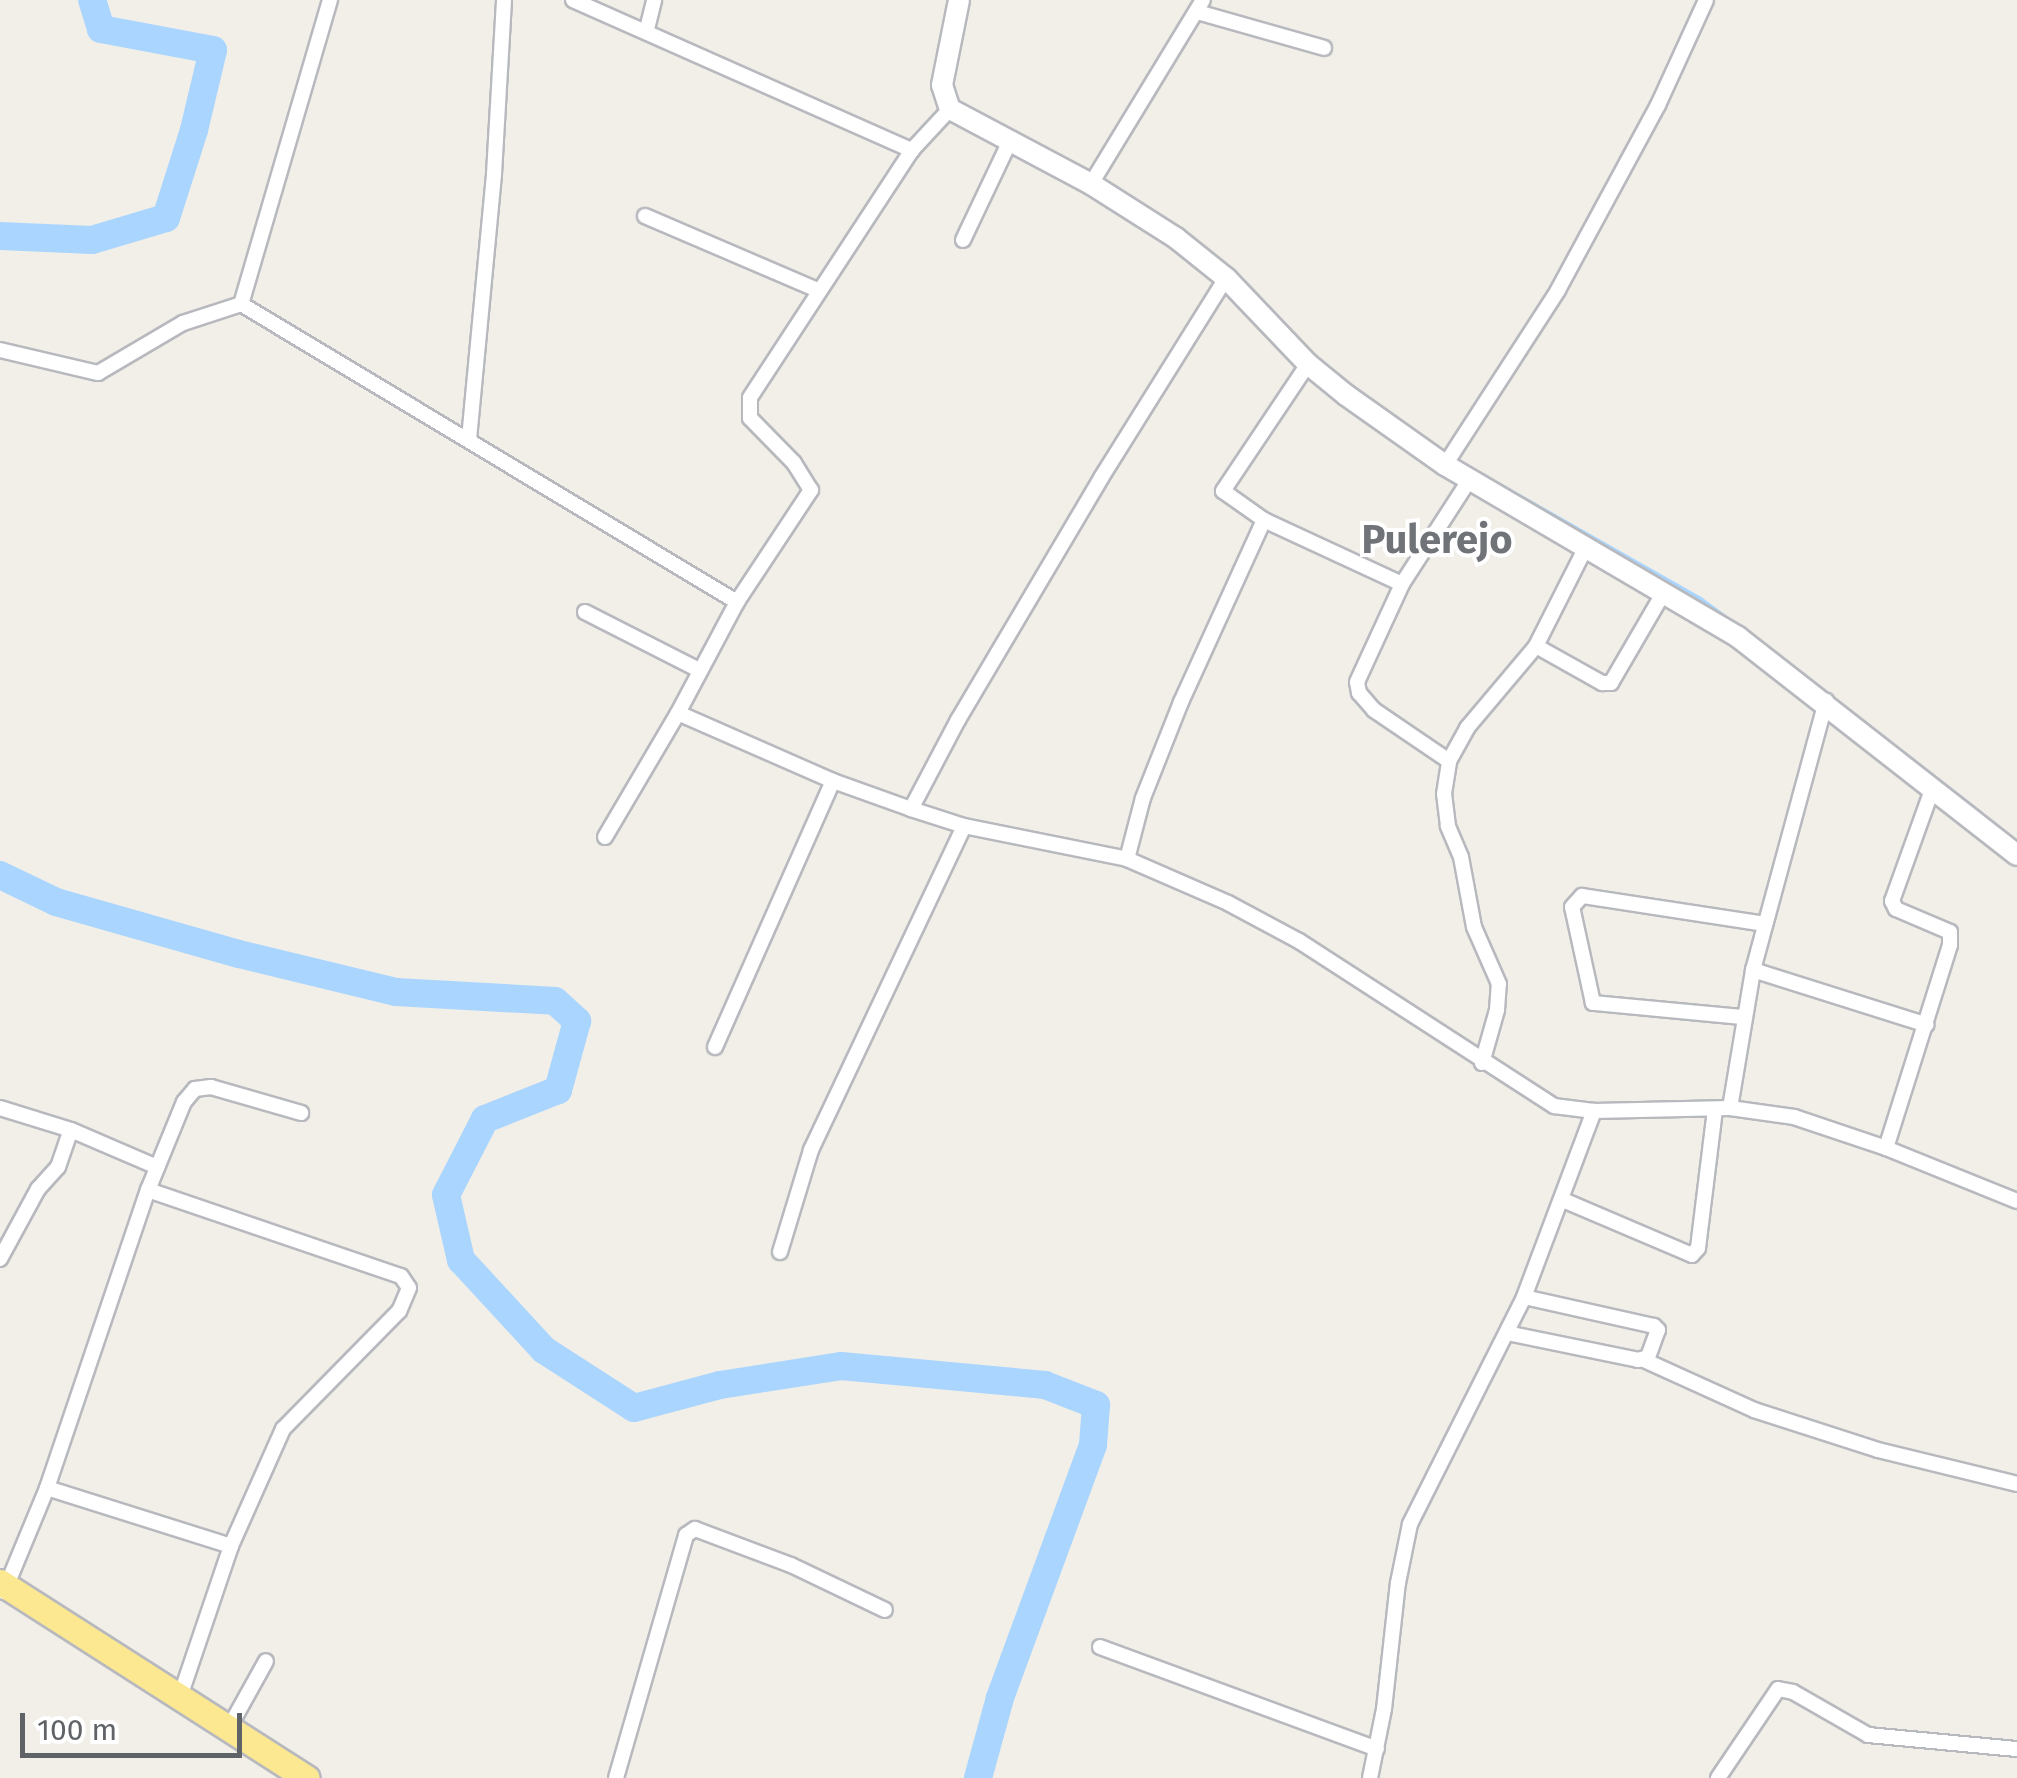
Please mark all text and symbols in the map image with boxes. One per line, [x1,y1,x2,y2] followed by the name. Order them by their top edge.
[1361,516,1513,564] district label: Pulerejo
[25,1693,248,1755] scale bar
[37,1712,117,1748] text: 100 m

